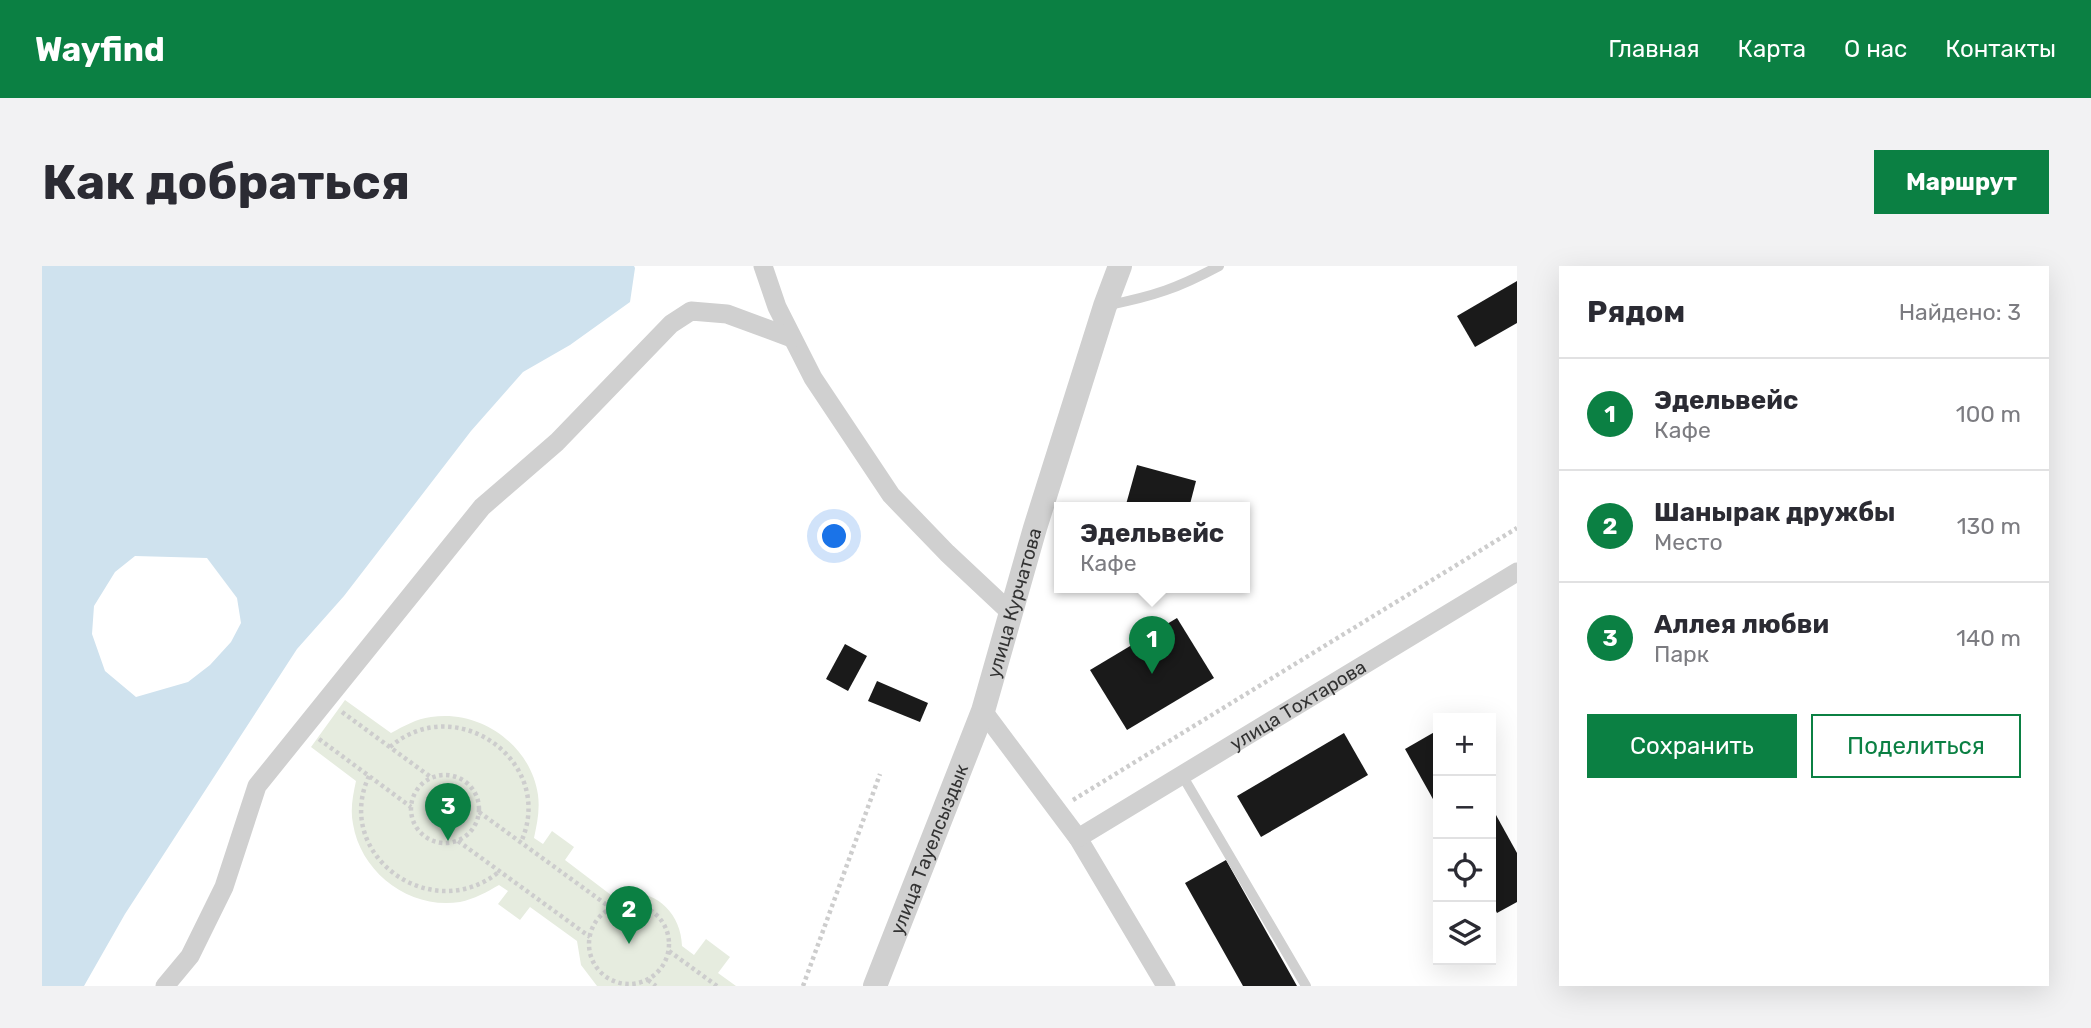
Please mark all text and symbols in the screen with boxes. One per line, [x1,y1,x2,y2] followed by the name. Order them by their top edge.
[35,30,165,69] text: Wayfind
[1608,35,1700,63] text: Главная
[1738,35,1806,63] text: Карта
[1844,35,1907,63] text: О нас
[1945,35,2056,63] text: Контакты
[1874,150,2049,214] button: Маршрут
[42,153,410,211] text: Как добраться
[1587,294,1685,330] text: Рядом
[1899,298,2021,326] text: Найдено: 3
[1654,385,1798,416] text: Эдельвейс
[1604,400,1616,428] text: 1
[1956,400,2021,428] text: 100 m
[1654,416,1711,444] text: Кафе
[1654,497,1896,528] text: Шанырак дружбы
[1054,502,1250,593] popup
[1603,512,1617,540] text: 2
[1957,512,2021,540] text: 130 m
[1080,518,1224,549] text: Эдельвейс
[817,519,851,553] your location
[982,525,1046,681] street label: улица Курчатова
[1654,528,1723,556] text: Место
[1080,549,1137,577] text: Кафе
[1654,609,1829,640] text: Аллея любви
[1129,616,1175,674] pin: 1
[1602,624,1618,652] text: 3
[1956,624,2021,652] text: 140 m
[1654,640,1709,668] text: Парк
[1226,655,1370,755] street label: улица Тохтарова
[1433,713,1496,965] map controls
[1433,713,1496,776] button: +
[1587,714,1797,778] button: Сохранить
[1811,714,2021,778] button: Поделиться
[885,761,973,938] street label: улица Тауелсыздык
[1433,776,1496,839] button: −
[425,783,471,841] pin: 3
[1433,839,1496,902] button: locate
[606,886,652,944] pin: 2
[1433,902,1496,965] button: layers

